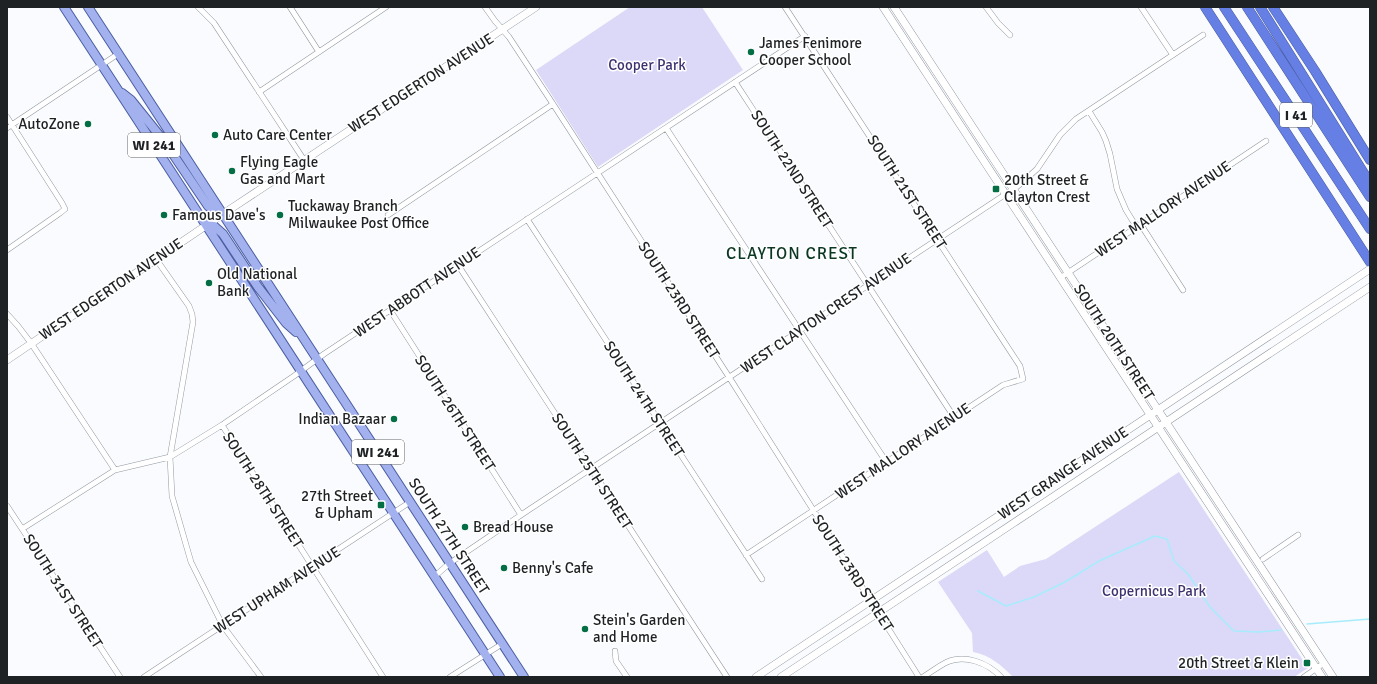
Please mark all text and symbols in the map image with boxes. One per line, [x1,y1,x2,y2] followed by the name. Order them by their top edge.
[345,29,497,137] street label: WEST EDGERTON AVENUE
[759,34,862,69] place label: James Fenimore Cooper School
[746,47,756,57] marker: James Fenimore Cooper School
[608,56,686,74] park label: Cooper Park
[1280,103,1312,127] road number: I 41
[747,107,837,232] street label: SOUTH 22ND STREET
[18,115,80,133] place label: AutoZone
[83,119,93,129] marker: AutoZone
[223,126,332,144] place label: Auto Care Center
[210,130,220,140] marker: Auto Care Center
[863,132,951,253] street label: SOUTH 21ST STREET
[128,133,180,157] road number: WI 241
[240,153,325,188] place label: Flying Eagle Gas and Mart
[1092,157,1234,261] street label: WEST MALLORY AVENUE
[227,166,237,176] marker: Flying Eagle Gas and Mart
[1004,171,1090,206] place label: 20th Street & Clayton Crest
[991,184,1001,194] marker: 20th Street & Clayton Crest
[288,197,429,232] place label: Tuckaway Branch Milwaukee Post Office
[172,206,266,224] place label: Famous Dave's
[159,210,169,220] marker: Famous Dave's
[275,210,285,220] marker: Tuckaway Branch Milwaukee Post Office
[36,234,186,344] street label: WEST EDGERTON AVENUE
[634,238,724,362] street label: SOUTH 23RD STREET
[350,243,484,341] street label: WEST ABBOTT AVENUE
[726,243,858,264] district label: CLAYTON CREST
[737,249,915,377] street label: WEST CLAYTON CREST AVENUE
[217,265,298,300] place label: Old National Bank
[204,278,214,288] marker: Old National Bank
[1070,281,1159,404] street label: SOUTH 20TH STREET
[600,338,689,461] street label: SOUTH 24TH STREET
[411,352,500,475] street label: SOUTH 26TH STREET
[832,399,974,503] street label: WEST MALLORY AVENUE
[298,410,386,428] place label: Indian Bazaar
[548,410,637,533] street label: SOUTH 25TH STREET
[389,414,399,424] marker: Indian Bazaar
[994,423,1132,523] street label: WEST GRANGE AVENUE
[219,429,308,552] street label: SOUTH 28TH STREET
[352,440,404,464] road number: WI 241
[405,475,494,598] street label: SOUTH 27TH STREET
[301,487,373,522] place label: 27th Street & Upham
[376,500,386,510] marker: 27th Street & Upham
[808,511,898,635] street label: SOUTH 23RD STREET
[473,518,554,536] place label: Bread House
[460,522,470,532] marker: Bread House
[19,531,107,652] street label: SOUTH 31ST STREET
[210,542,344,638] street label: WEST UPHAM AVENUE
[512,559,594,577] place label: Benny's Cafe
[499,563,509,573] marker: Benny's Cafe
[1102,582,1206,600] park label: Copernicus Park
[593,611,685,646] place label: Stein's Garden and Home
[580,624,590,634] marker: Stein's Garden and Home
[1178,654,1299,672] place label: 20th Street & Klein
[1302,658,1312,668] marker: 20th Street & Klein

